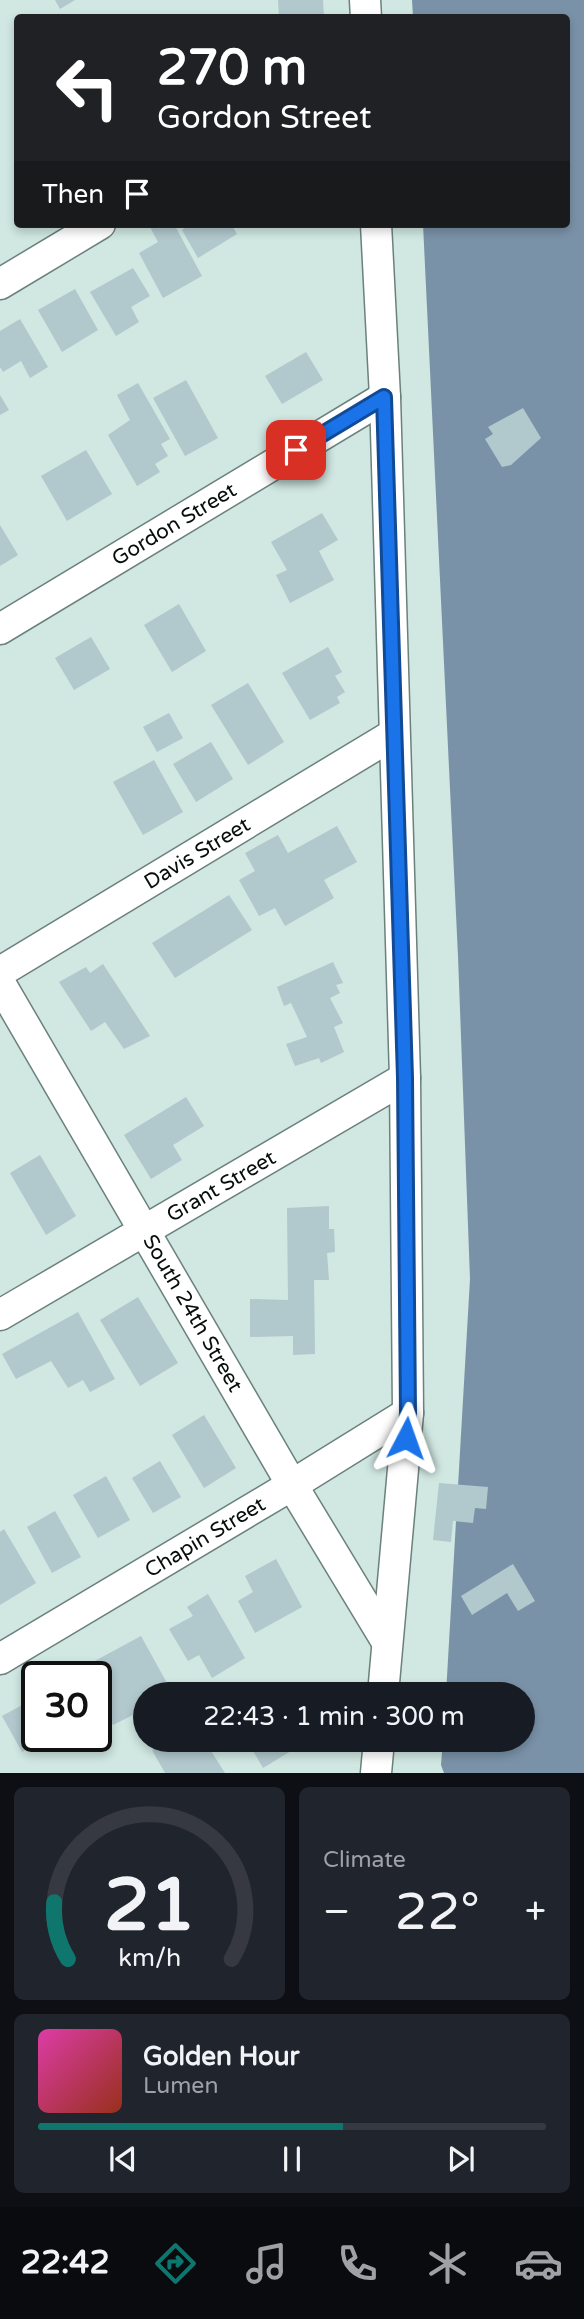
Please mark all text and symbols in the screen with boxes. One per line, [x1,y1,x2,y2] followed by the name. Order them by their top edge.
[157,39,307,98] text: 270 m
[42,42,133,133] icon: left
[157,99,371,137] text: Gordon Street
[118,175,156,213] icon: arrive
[42,179,104,210] text: Then
[266,420,326,480] pin
[277,431,315,469] icon: arrive
[108,477,241,571] street label: Gordon Street
[140,812,255,895] street label: Davis Street
[162,1145,280,1228] street label: Grant Street
[137,1230,248,1396] street label: South 24th Street
[369,1401,443,1475] position arrow
[141,1492,270,1583] street label: Chapin Street
[21,1661,112,1752] speed limit sign: 30
[203,1701,465,1732] text: 22:43 · 1 min · 300 m
[323,1846,406,1874] text: Climate
[104,1863,195,1951] text: 21
[395,1881,480,1944] text: 22°
[323,1889,350,1935] text: −
[525,1889,546,1935] text: +
[118,1943,181,1973] text: km/h
[143,2041,300,2072] text: Golden Hour
[143,2072,218,2100] text: Lumen
[104,2140,142,2178] icon: previous
[273,2140,311,2178] icon: pause
[442,2140,480,2178] icon: next
[151,2239,200,2288] icon: directions
[242,2239,291,2288] icon: music
[333,2239,382,2288] icon: phone
[423,2239,472,2288] icon: climate
[514,2239,563,2288] icon: car
[21,2244,110,2282] text: 22:42

